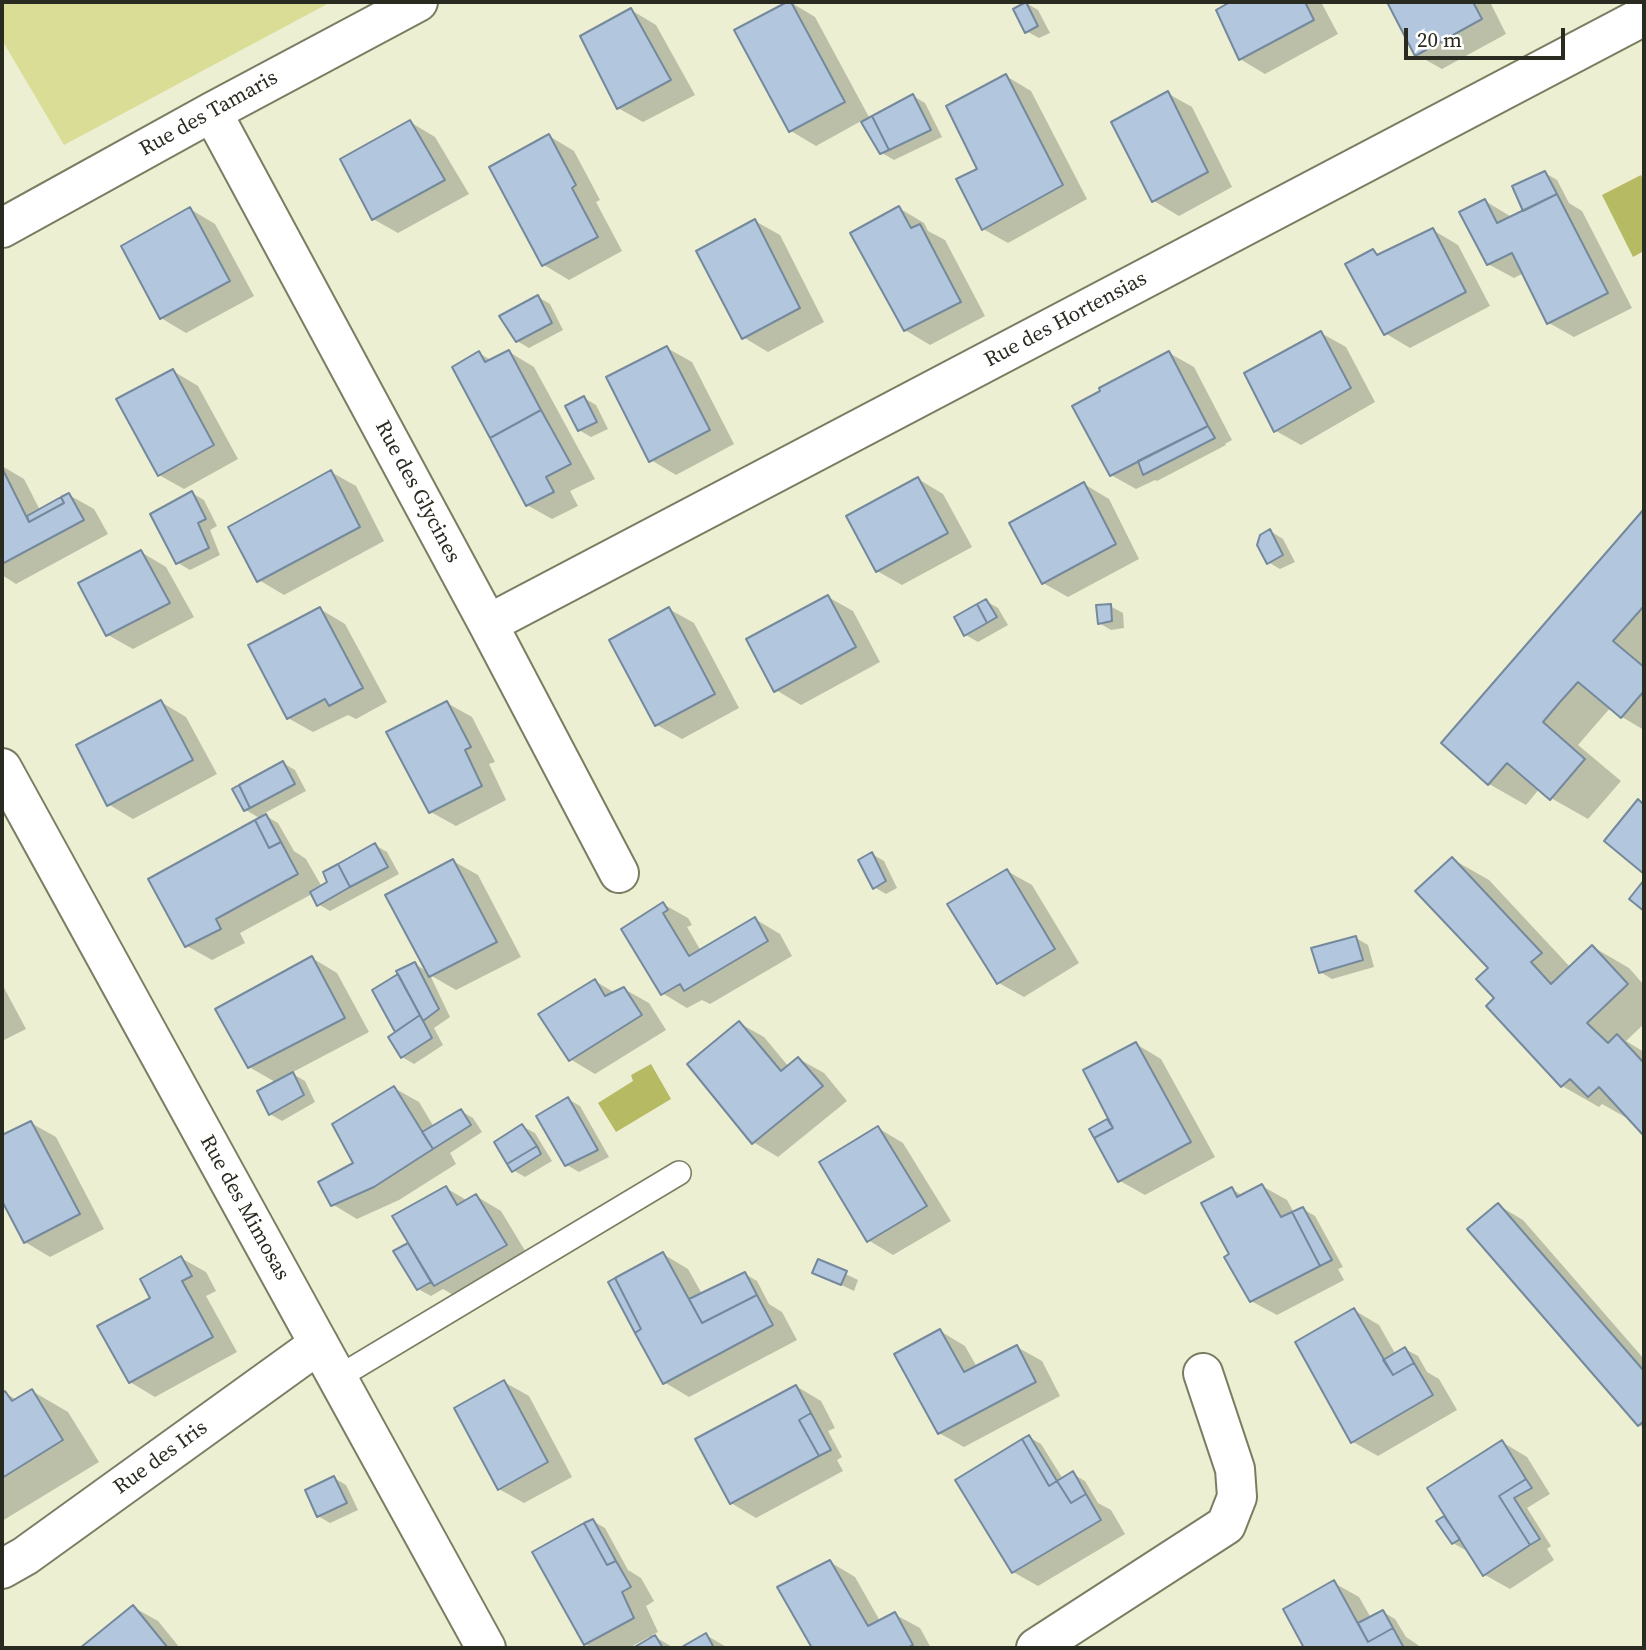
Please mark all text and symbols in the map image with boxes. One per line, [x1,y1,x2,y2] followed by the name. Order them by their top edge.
[1408,14,1569,58] scale bar
[1417,25,1462,54] text: 20 m
[136,66,282,162] street label: Rue des Tamaris
[981,267,1151,373] street label: Rue des Hortensias
[369,417,465,567] street label: Rue des Glycines
[194,1131,294,1285] street label: Rue des Mimosas
[109,1416,213,1500] street label: Rue des Iris

